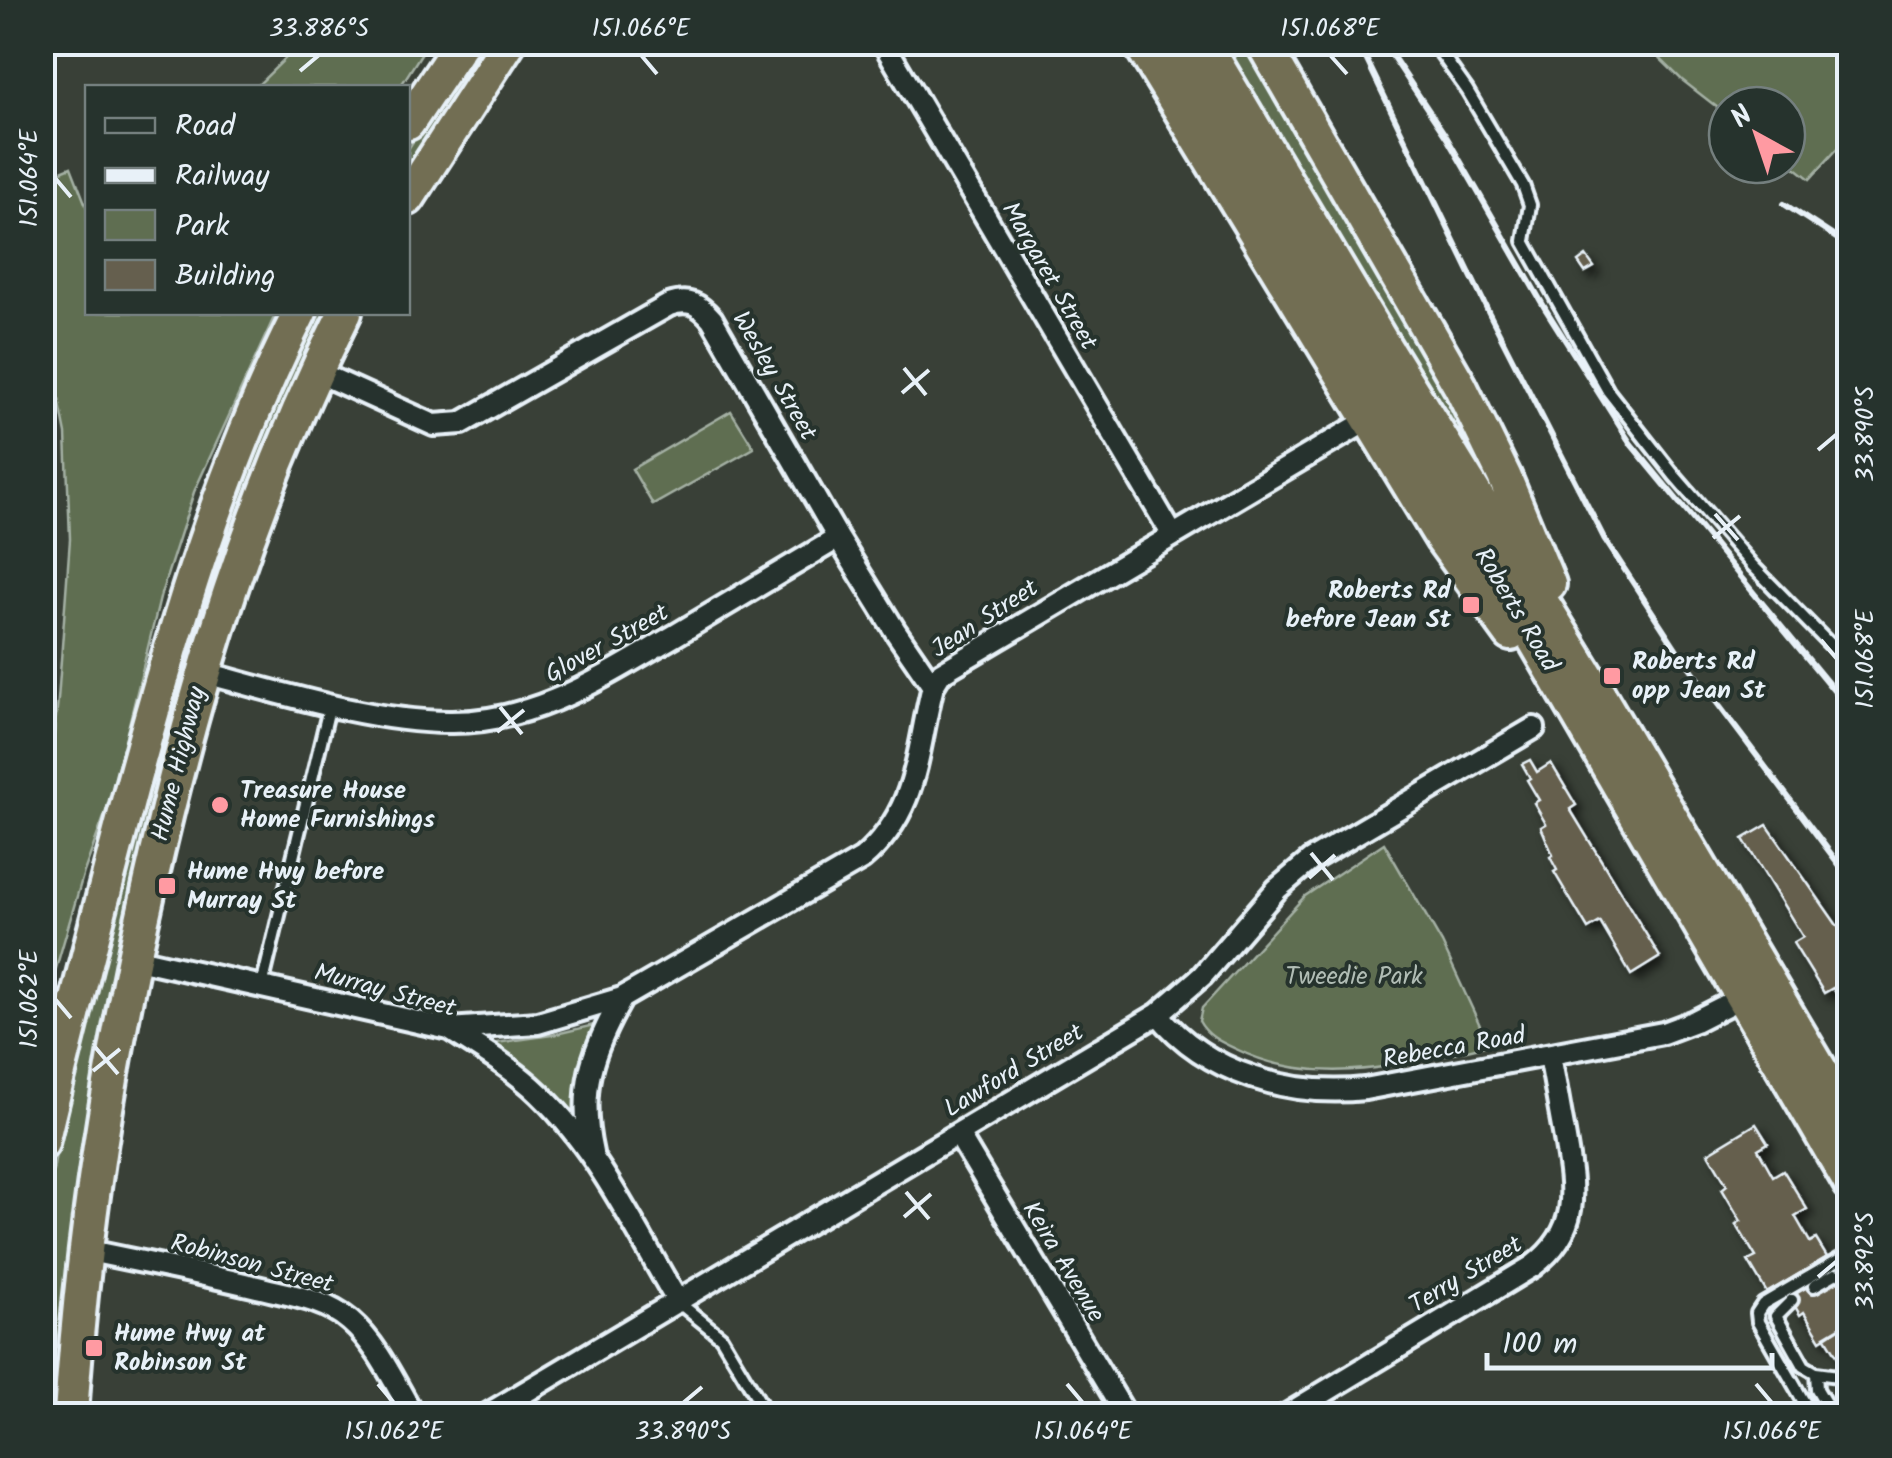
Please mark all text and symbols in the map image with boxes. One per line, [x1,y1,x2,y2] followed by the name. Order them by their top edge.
[269,9,369,49] text: 33.886°S
[592,9,692,49] text: 151.066°E
[1280,9,1381,49] text: 151.068°E
[85,85,410,315] legend
[1707,85,1807,185] north arrow
[1721,95,1764,141] text: N
[175,103,236,151] text: Road
[10,127,50,227] text: 151.064°E
[175,153,270,201] text: Railway
[990,194,1108,358] street label: Margaret Street
[175,203,230,251] text: Park
[175,253,275,301] text: Building
[721,304,827,449] street label: Wesley Street
[1846,386,1886,482] text: 33.890°S
[1463,540,1570,681] street label: Roberts Road
[923,569,1047,669] street label: Jean Street
[1286,571,1452,640] place label: Roberts Rd before Jean St
[538,593,677,695] street label: Glover Street
[1460,594,1482,616] marker: Roberts Rd before Jean St
[1846,608,1886,709] text: 151.068°E
[1632,642,1766,711] place label: Roberts Rd opp Jean St
[1601,665,1623,687] marker: Roberts Rd opp Jean St
[140,682,218,846] street label: Hume Highway
[240,771,435,840] place label: Treasure House Home Furnishings
[209,794,231,816] marker: Treasure House Home Furnishings
[187,852,384,921] place label: Hume Hwy before Murray St
[156,875,178,897] marker: Hume Hwy before Murray St
[10,948,50,1049] text: 151.062°E
[310,953,461,1029] street label: Murray Street
[1285,957,1423,997] park label: Tweedie Park
[936,1013,1092,1129] street label: Lawford Street
[1379,1016,1530,1080] street label: Rebecca Road
[1011,1194,1115,1330] street label: Keira Avenue
[1846,1212,1886,1310] text: 33.892°S
[166,1223,338,1305] street label: Robinson Street
[1402,1225,1531,1325] street label: Terry Street
[1487,1308,1772,1370] scale bar
[114,1314,266,1383] place label: Hume Hwy at Robinson St
[1502,1321,1577,1369] text: 100 m
[83,1337,105,1359] marker: Hume Hwy at Robinson St
[344,1412,445,1452] text: 151.062°E
[635,1412,731,1452] text: 33.890°S
[1034,1412,1134,1452] text: 151.064°E
[1723,1412,1823,1452] text: 151.066°E

